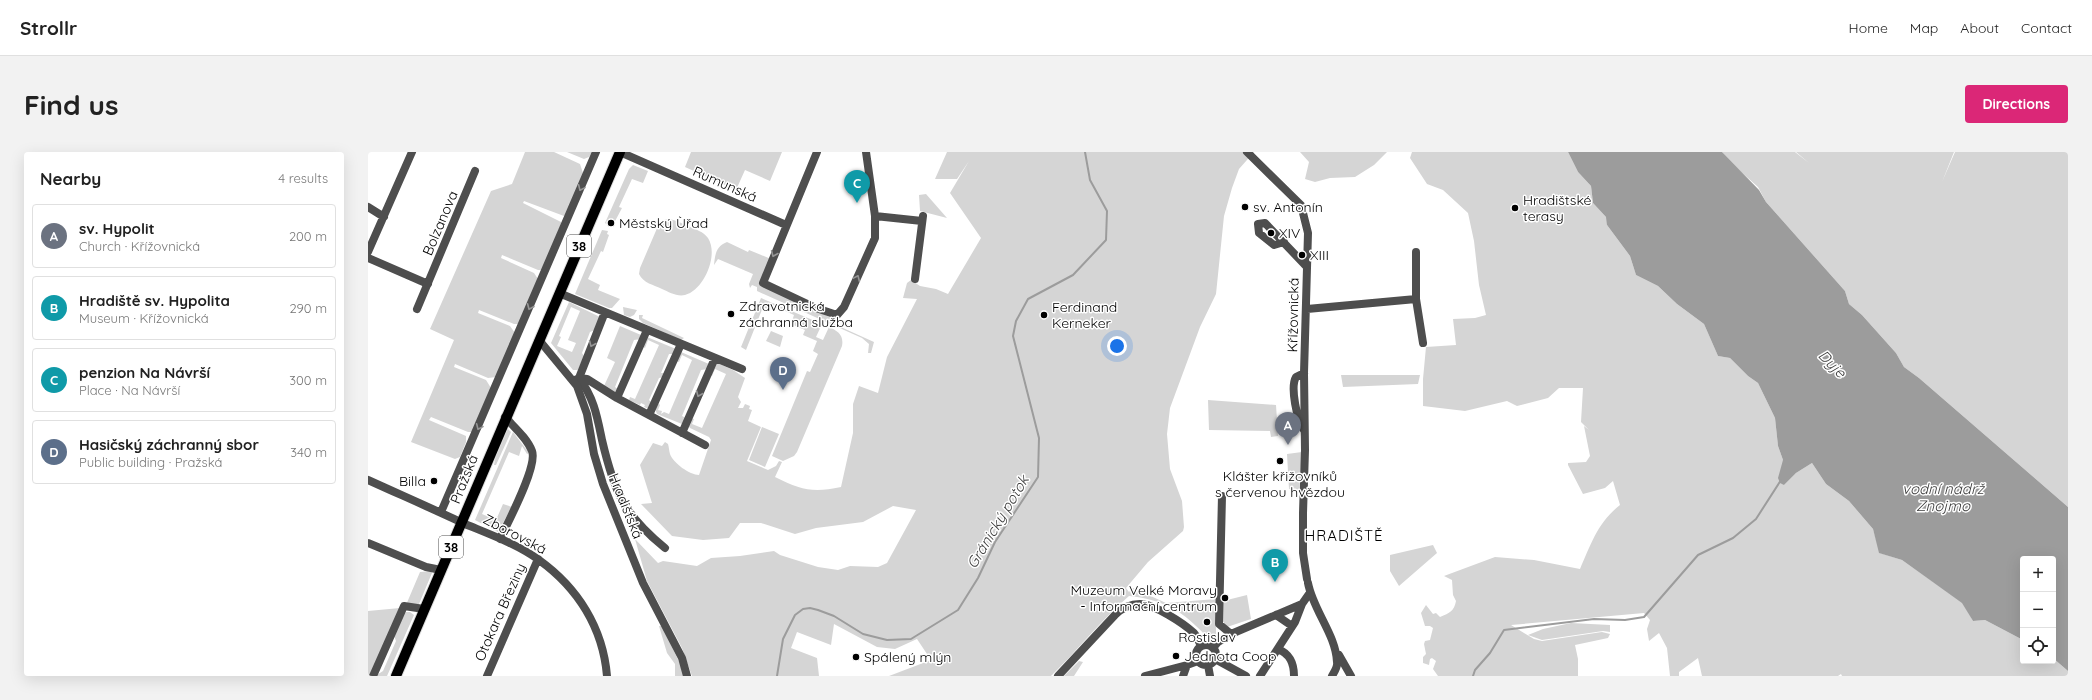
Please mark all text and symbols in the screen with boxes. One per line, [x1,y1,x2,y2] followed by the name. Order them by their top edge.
[20,16,77,40] text: Strollr
[1849,19,1888,37] text: Home
[1910,19,1938,37] text: Map
[1960,19,1999,37] text: About
[2021,19,2072,37] text: Contact
[1965,85,2068,123] button: Directions
[24,87,118,122] text: Find us
[690,162,760,206] street label: Rumunská
[40,168,101,189] text: Nearby
[278,170,328,186] text: 4 results
[844,170,870,203] pin: C
[578,184,586,191] one-way arrow
[418,188,462,258] street label: Bolzanova
[1523,191,1592,225] place label: Hradištské terasy
[1253,198,1323,216] place label: sv. Antonín
[1240,202,1250,212] marker: sv. Antonín
[1510,203,1520,213] marker: Hradištské terasy
[619,214,708,232] place label: Městský Ùřad
[606,218,616,228] marker: Městský Ùřad
[79,219,155,238] text: sv. Hypolit
[1279,224,1300,242] place label: XIV
[50,228,58,244] text: A
[289,228,327,244] text: 200 m
[1266,228,1276,238] marker: XIV
[567,235,591,257] road number: 38
[79,238,200,254] text: Church · Křížovnická
[1310,246,1329,264] place label: XIII
[771,250,779,257] one-way arrow
[1297,250,1307,260] marker: XIII
[852,275,860,283] one-way arrow
[1283,278,1303,352] street label: Křížovnická
[79,291,230,310] text: Hradiště sv. Hypolita
[739,297,853,331] place label: Zdravotnická záchranná služba
[1052,298,1117,332] place label: Ferdinand Kerneker
[50,300,58,316] text: B
[289,300,327,316] text: 290 m
[527,303,535,311] one-way arrow
[726,309,736,319] marker: Zdravotnická záchranná služba
[79,310,209,326] text: Museum · Křížovnická
[1039,310,1049,320] marker: Ferdinand Kerneker
[1107,336,1127,356] your location
[589,340,597,347] one-way arrow
[1814,346,1851,382] water label: Dyje
[770,357,796,390] pin: D
[79,363,210,382] text: penzion Na Návrší
[50,372,58,388] text: C
[289,372,327,388] text: 300 m
[79,382,180,398] text: Place · Na Návrší
[696,390,704,397] one-way arrow
[1275,412,1301,445] pin: A
[475,423,483,430] one-way arrow
[79,435,259,454] text: Hasičský záchranný sbor
[49,444,59,460] text: D
[290,444,327,460] text: 340 m
[446,452,482,506] street label: Pražská
[79,454,222,470] text: Public building · Pražská
[1275,456,1285,466] marker: Klášter křižovníků s červenou hvězdou
[1215,467,1345,501] place label: Klášter křižovníků s červenou hvězdou
[962,470,1034,572] water label: Gránický potok
[605,471,647,541] street label: Hradišťská
[399,472,426,490] place label: Billa
[429,476,439,486] marker: Billa
[1902,479,1986,515] water label: vodní nádrž Znojmo
[480,510,550,558] street label: Zborovská
[1304,526,1384,545] district label: HRADIŠTĚ
[439,536,463,558] road number: 38
[1262,549,1288,582] pin: B
[2020,556,2056,664] map controls
[2020,556,2056,592] button: +
[470,560,530,664] street label: Otokara Březiny
[1070,581,1217,615] place label: Muzeum Velké Moravy - Informační centrum
[2020,592,2056,628] button: −
[1220,593,1230,603] marker: Muzeum Velké Moravy - Informační centrum
[1202,617,1212,627] marker: Rostislav
[1178,628,1236,646] place label: Rostislav
[2020,628,2056,664] button: locate
[1184,647,1277,665] place label: Jednota Coop
[864,648,951,666] place label: Spálený mlýn
[1171,651,1181,661] marker: Jednota Coop
[851,652,861,662] marker: Spálený mlýn

